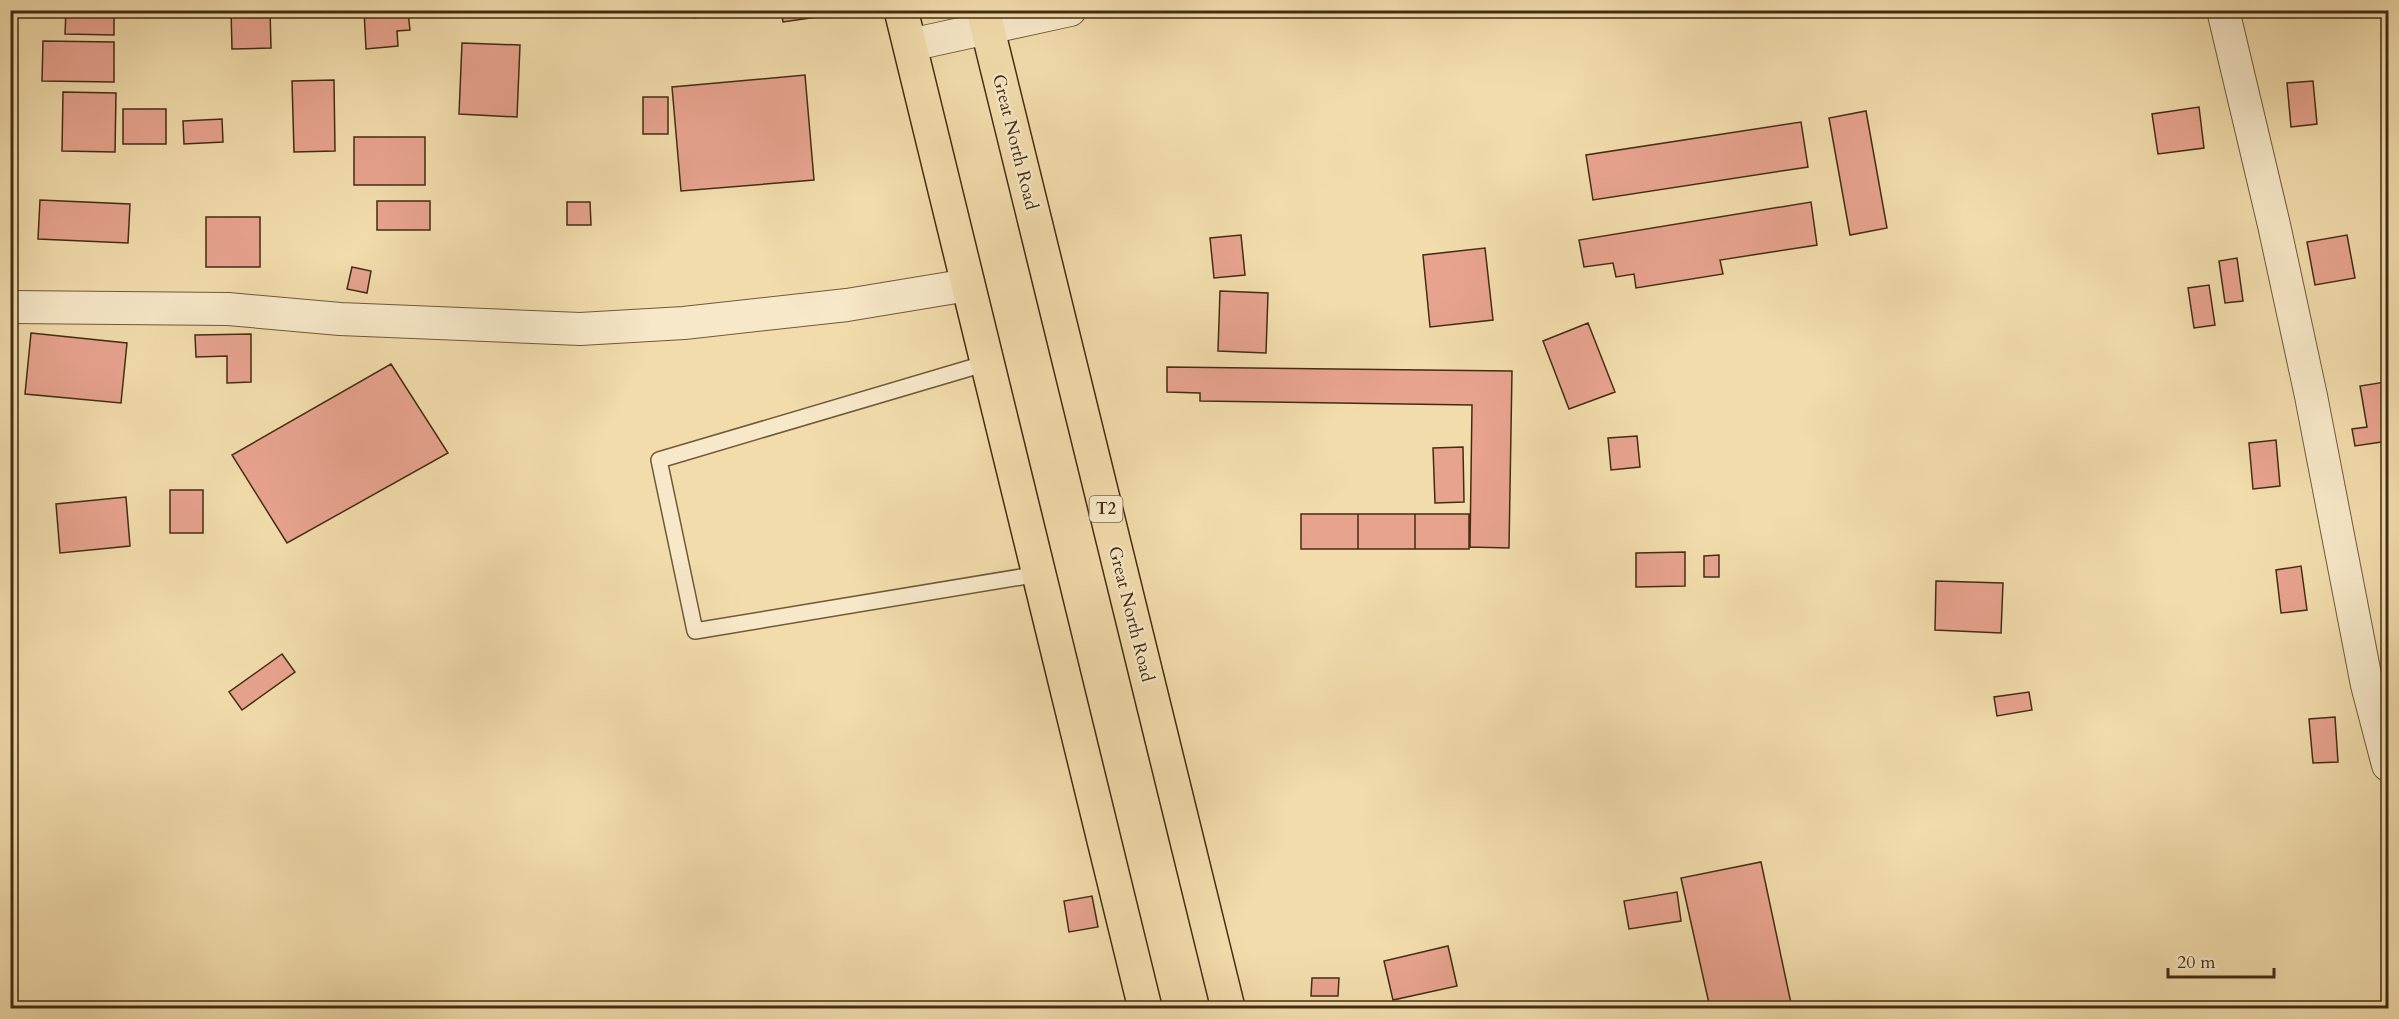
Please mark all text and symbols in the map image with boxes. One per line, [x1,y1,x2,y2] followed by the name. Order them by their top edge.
[986,72,1044,213] street label: Great North Road
[1090,496,1122,522] road number: T2
[1102,544,1160,685] street label: Great North Road
[2168,941,2274,979] scale bar
[2177,950,2216,975] text: 20 m

